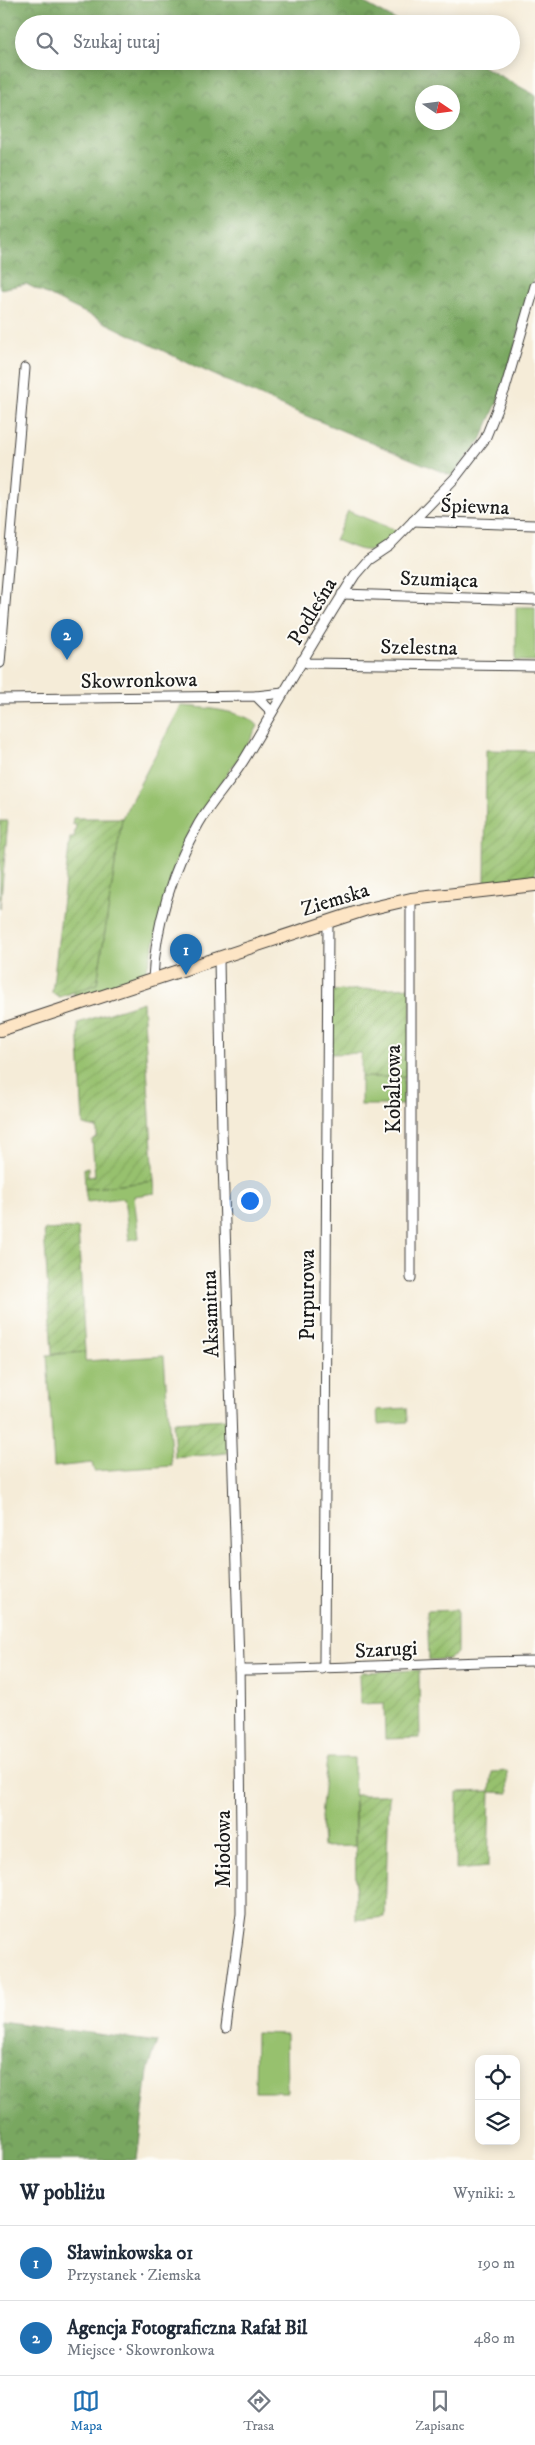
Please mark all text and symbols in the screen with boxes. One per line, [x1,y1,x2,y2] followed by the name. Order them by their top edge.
[15,15,520,70] search box
[33,29,61,57] icon: search
[73,31,160,54] text: Szukaj tutaj
[415,85,460,130] north arrow
[440,491,510,521] street label: Śpiewna
[399,566,479,594] street label: Szumiąca
[283,573,343,650] street label: Podleśna
[51,619,83,660] pin: 2
[380,634,458,662] street label: Szelestna
[81,667,198,695] street label: Skowronkowa
[298,877,373,923] street label: Ziemska
[170,934,202,975] pin: 1
[381,1044,407,1133] street label: Kobaltowa
[237,1188,263,1214] your location
[295,1249,321,1341] street label: Purpurowa
[196,1270,226,1358] street label: Aksamitna
[354,1635,418,1665] street label: Szarugi
[211,1810,237,1888] street label: Miodowa
[475,2055,520,2145] map controls
[475,2055,520,2100] button: locate
[475,2100,520,2145] button: layers
[20,2180,105,2206] text: W pobliżu
[453,2183,515,2203] text: Wyniki: 2
[67,2242,193,2265] text: Sławinkowska 01
[33,2253,39,2273] text: 1
[477,2253,515,2273] text: 190 m
[67,2265,201,2285] text: Przystanek · Ziemska
[67,2317,307,2340] text: Agencja Fotograficzna Rafał Bil
[32,2328,40,2348] text: 2
[474,2328,515,2348] text: 480 m
[67,2340,215,2360] text: Miejsce · Skowronkowa
[71,2387,102,2435] tab: Mapa
[243,2387,274,2435] tab: Trasa
[415,2387,464,2435] tab: Zapisane

